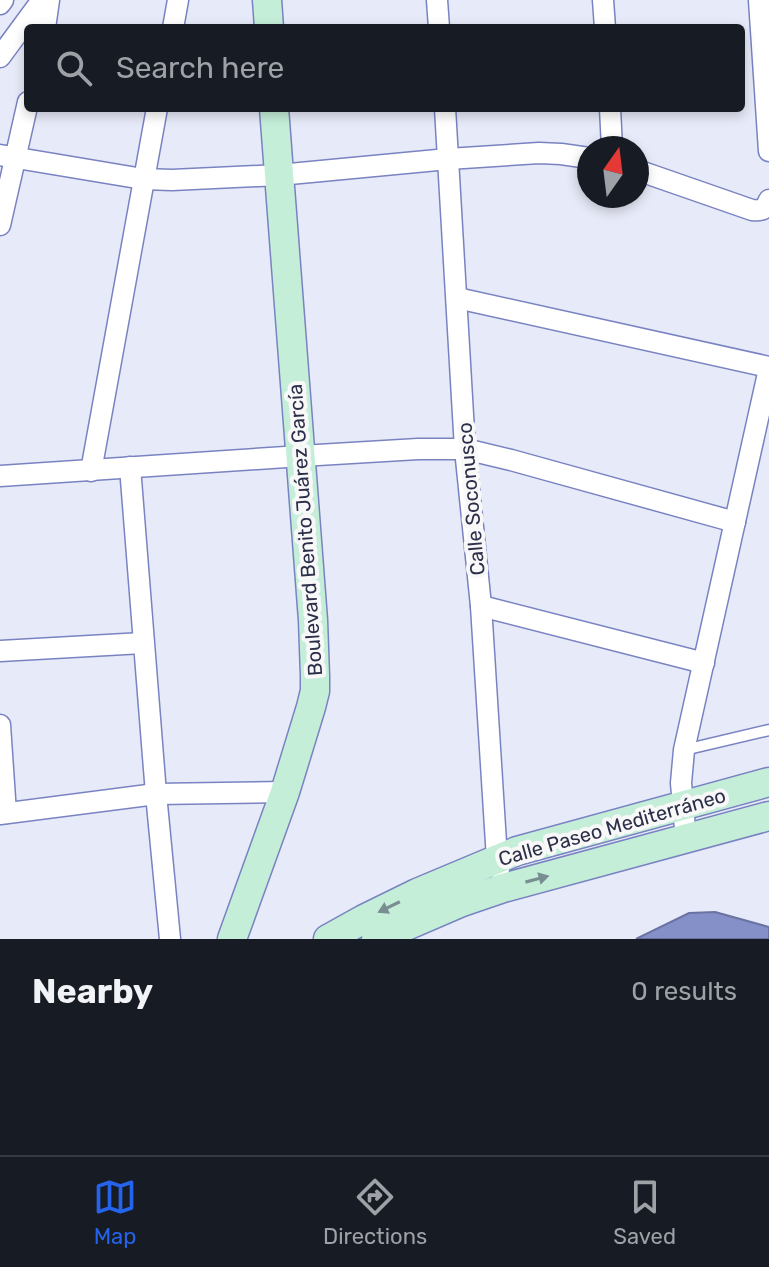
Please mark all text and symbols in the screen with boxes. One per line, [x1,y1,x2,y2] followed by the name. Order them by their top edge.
[24,24,745,112] search box
[52,46,96,90] icon: search
[116,50,284,86] text: Search here
[577,136,649,208] north arrow
[283,383,327,677] street label: Boulevard Benito Juárez García
[452,421,490,577] street label: Calle Soconusco
[496,783,728,871] street label: Calle Paseo Mediterráneo
[524,873,549,885] one-way arrow
[377,900,401,914] one-way arrow
[32,971,153,1012] text: Nearby
[631,976,737,1007] text: 0 results
[93,1175,137,1250] tab: Map
[323,1175,427,1250] tab: Directions
[613,1175,676,1250] tab: Saved

